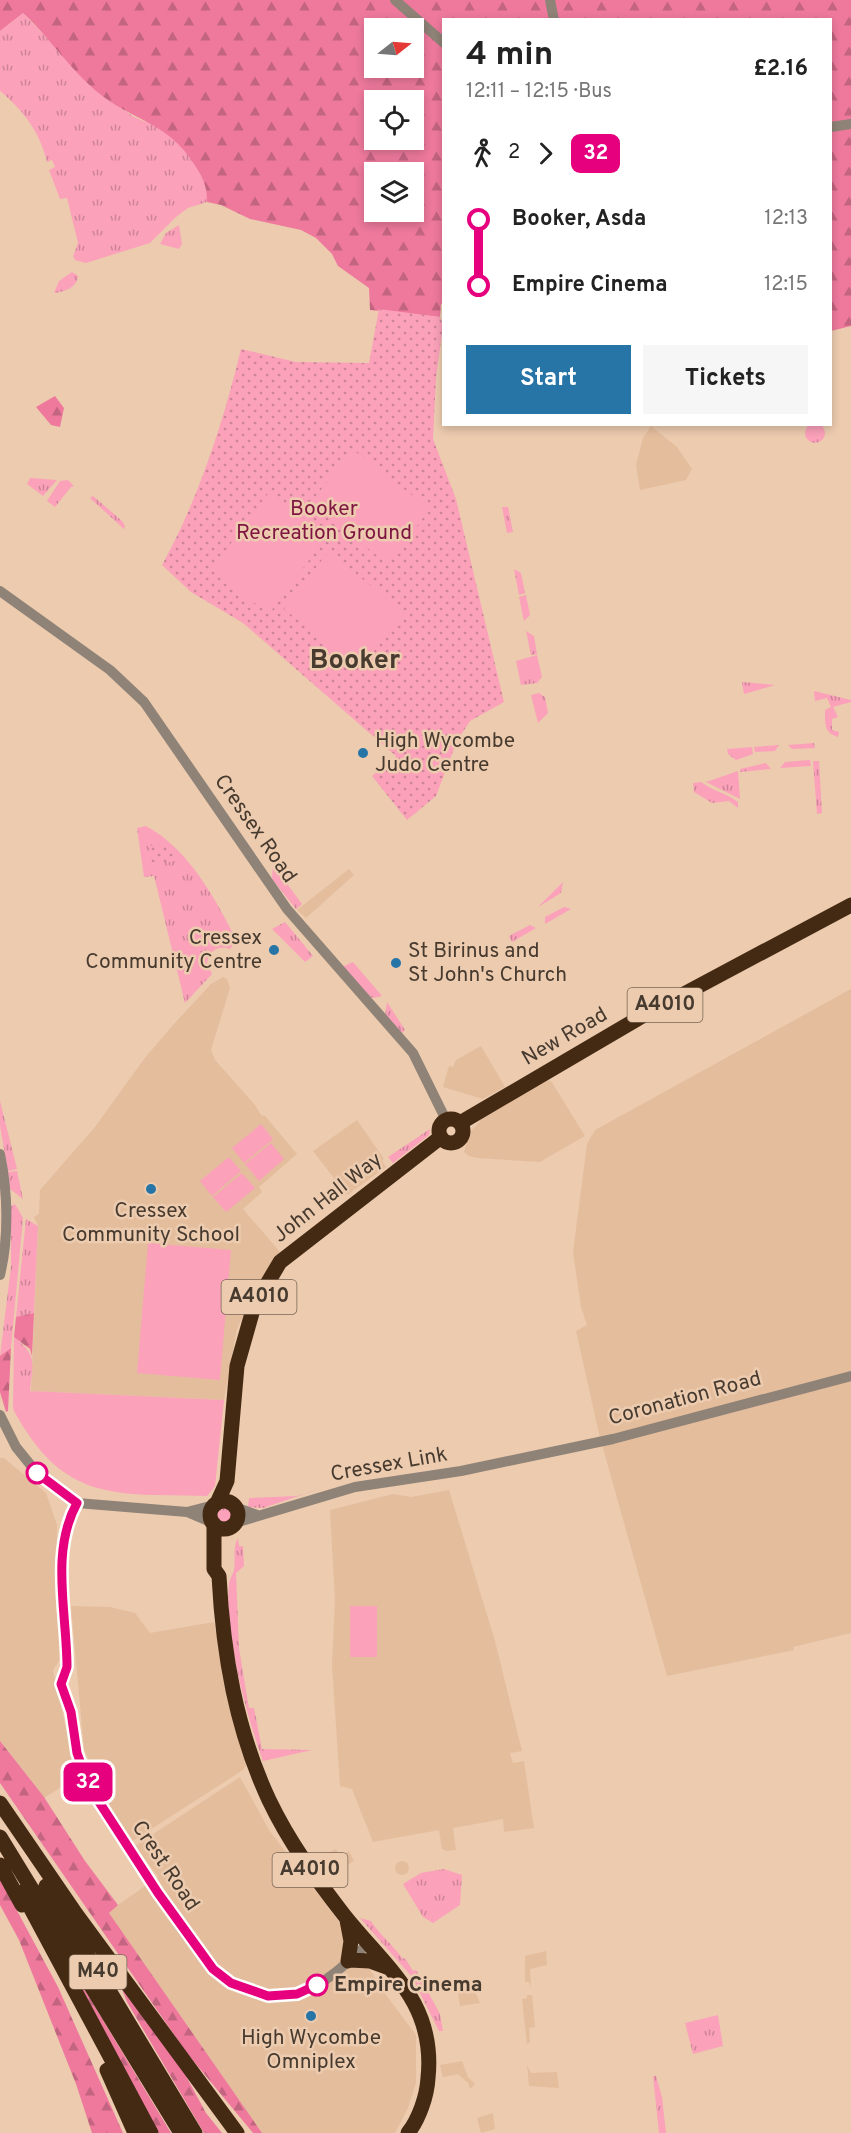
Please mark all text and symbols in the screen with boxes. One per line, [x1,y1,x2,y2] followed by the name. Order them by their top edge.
[364,18,424,78] north arrow
[364,18,424,222] map controls
[466,35,553,77] text: 4 min
[754,56,808,83] text: £2.16
[466,79,612,105] text: 12:11 – 12:15 · Bus
[364,90,424,150] button: locate
[466,137,499,170] icon: walk
[529,137,562,170] icon: forward
[508,140,520,166] text: 2
[583,140,608,167] text: 32
[364,162,424,222] button: layers
[512,206,646,233] text: Booker, Asda
[764,206,808,232] text: 12:13
[512,272,668,299] text: Empire Cinema
[764,272,808,298] text: 12:15
[466,345,631,414] button: Start
[643,345,808,414] button: Tickets
[236,496,412,547] park label: Booker Recreation Ground
[310,644,400,678] district label: Booker
[375,728,515,779] place label: High Wycombe Judo Centre
[356,746,370,760] marker: High Wycombe Judo Centre
[208,769,302,889] street label: Cressex Road
[85,925,262,976] place label: Cressex Community Centre
[408,938,567,989] place label: St Birinus and St John's Church
[267,943,281,957] marker: Cressex Community Centre
[389,956,403,970] marker: St Birinus and St John's Church
[628,988,702,1022] road number: A4010
[517,1002,613,1072] street label: New Road
[268,1147,388,1249] street label: John Hall Way
[144,1182,158,1196] marker: Cressex Community School
[62,1198,240,1249] place label: Cressex Community School
[222,1280,296,1314] road number: A4010
[606,1366,764,1432] street label: Coronation Road
[328,1441,450,1489] street label: Cressex Link
[26,1462,48,1484] unlabelled marker
[61,1762,115,1802] line badge: 32
[75,1769,101,1796] text: 32
[125,1816,205,1916] street label: Crest Road
[272,1853,348,1887] road number: A4010
[70,1955,126,1989] road number: M40
[334,1972,483,1999] place label: Empire Cinema
[306,1974,328,1996] marker: Empire Cinema
[304,2009,318,2023] marker: High Wycombe Omniplex
[241,2025,381,2076] place label: High Wycombe Omniplex

